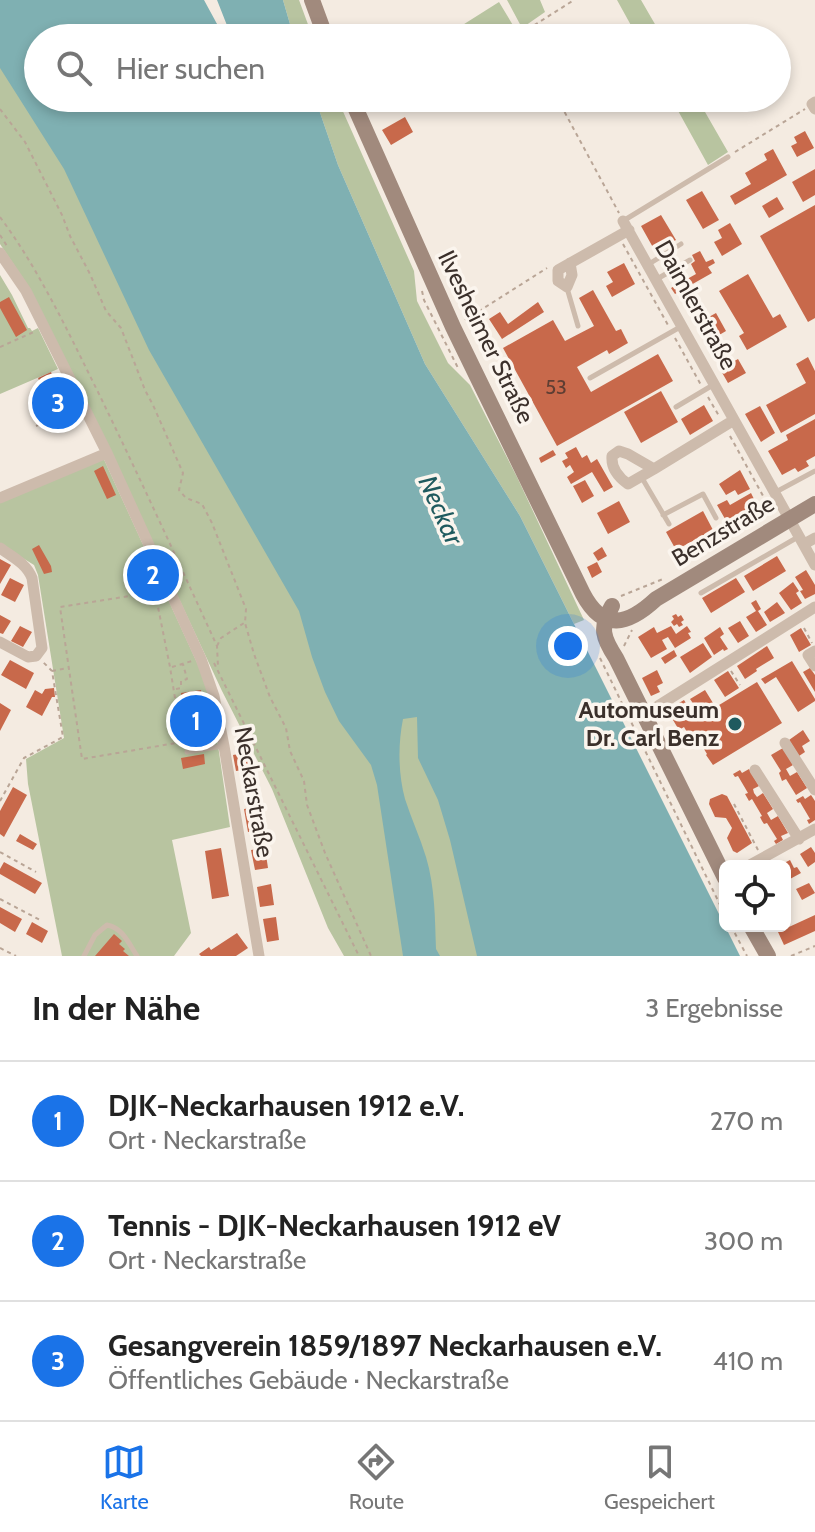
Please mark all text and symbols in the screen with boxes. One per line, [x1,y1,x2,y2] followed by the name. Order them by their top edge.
[24,24,791,112] search box
[52,46,96,90] icon: search
[116,50,265,87] text: Hier suchen
[649,235,744,374] street label: Daimlerstraße
[432,246,541,428] street label: Ilvesheimer Straße
[32,373,84,433] pin: 3
[545,375,567,399] house number: 53
[412,470,471,551] water label: Neckar
[666,489,779,572] street label: Benzstraße
[127,545,179,605] pin: 2
[548,626,588,666] your location
[170,691,222,751] pin: 1
[579,695,719,752] place label: Automuseum Dr. Carl Benz
[726,715,744,733] marker: Automuseum Dr. Carl Benz
[229,724,280,860] street label: Neckarstraße
[719,860,791,932] map controls
[719,860,791,932] button: locate
[32,987,200,1029] text: In der Nähe
[645,992,783,1024] text: 3 Ergebnisse
[108,1087,464,1124] text: DJK-Neckarhausen 1912 e.V.
[53,1105,63,1137] text: 1
[710,1105,783,1137] text: 270 m
[108,1124,306,1156] text: Ort · Neckarstraße
[108,1207,561,1244] text: Tennis - DJK-Neckarhausen 1912 eV
[51,1225,65,1257] text: 2
[704,1225,783,1257] text: 300 m
[108,1244,306,1276] text: Ort · Neckarstraße
[108,1327,662,1364] text: Gesangverein 1859/1897 Neckarhausen e.V.
[51,1345,65,1377] text: 3
[713,1345,783,1377] text: 410 m
[108,1364,509,1396] text: Öffentliches Gebäude · Neckarstraße
[100,1440,149,1515] tab: Karte
[349,1440,404,1515] tab: Route
[604,1440,715,1515] tab: Gespeichert

